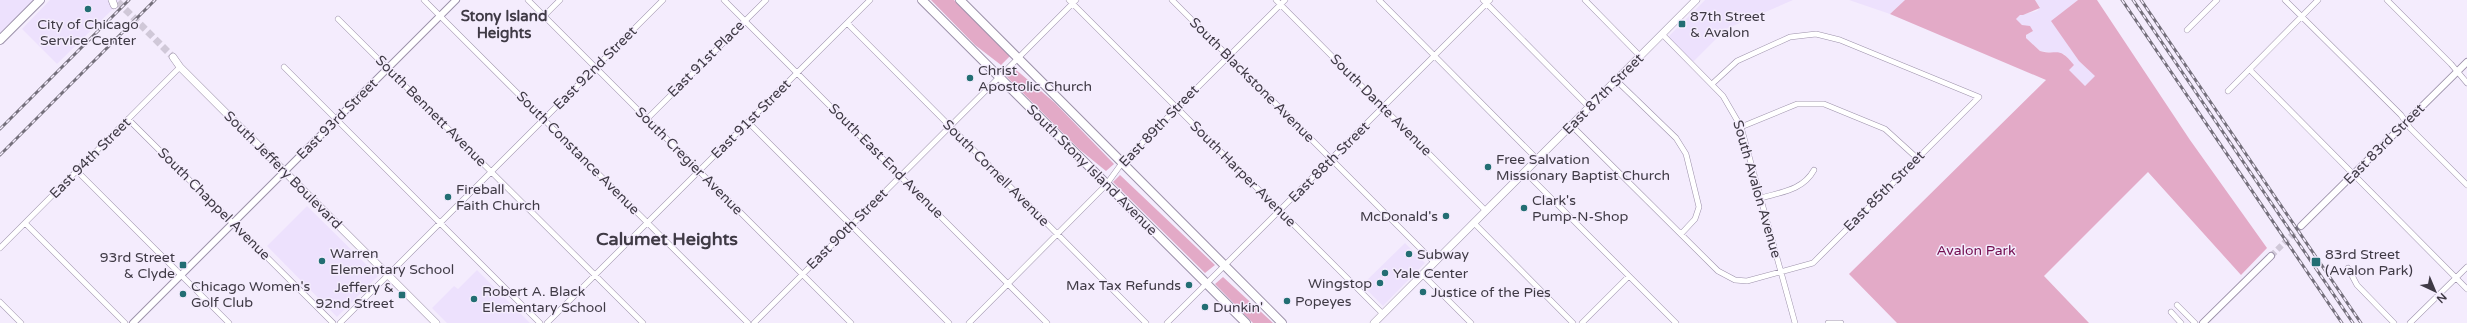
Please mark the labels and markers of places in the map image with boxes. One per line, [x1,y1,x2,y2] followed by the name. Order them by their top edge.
[83,4,93,14] marker: City of Chicago Service Center
[1690,8,1766,41] place label: 87th Street & Avalon
[37,16,139,49] place label: City of Chicago Service Center
[1677,19,1687,29] marker: 87th Street & Avalon
[978,62,1092,95] place label: Christ Apostolic Church
[965,73,975,83] marker: Christ Apostolic Church
[1496,151,1670,184] place label: Free Salvation Missionary Baptist Church
[1483,162,1493,172] marker: Free Salvation Missionary Baptist Church
[456,181,540,214] place label: Fireball Faith Church
[443,192,453,202] marker: Fireball Faith Church
[1532,192,1628,225] place label: Clark's Pump-N-Shop
[1519,203,1529,213] marker: Clark's Pump-N-Shop
[1360,208,1438,225] place label: McDonald's
[1441,211,1451,221] marker: McDonald's
[330,245,454,278] place label: Warren Elementary School
[1417,246,1470,263] place label: Subway
[2325,246,2413,279] place label: 83rd Street (Avalon Park)
[100,249,176,282] place label: 93rd Street & Clyde
[1404,249,1414,259] marker: Subway
[317,256,327,266] marker: Warren Elementary School
[2310,256,2322,268] marker: 83rd Street (Avalon Park)
[178,260,188,270] marker: 93rd Street & Clyde
[1393,265,1469,282] place label: Yale Center
[1380,268,1390,278] marker: Yale Center
[1308,275,1372,292] place label: Wingstop
[1066,277,1181,294] place label: Max Tax Refunds
[191,278,311,311] place label: Chicago Women's Golf Club
[1375,278,1385,288] marker: Wingstop
[315,279,395,312] place label: Jeffery & 92nd Street
[1184,280,1194,290] marker: Max Tax Refunds
[482,283,606,316] place label: Robert A. Black Elementary School
[1431,284,1551,301] place label: Justice of the Pies
[1418,287,1428,297] marker: Justice of the Pies
[178,289,188,299] marker: Chicago Women's Golf Club
[397,290,407,300] marker: Jeffery & 92nd Street
[1295,293,1352,310] place label: Popeyes
[469,294,479,304] marker: Robert A. Black Elementary School
[1282,296,1292,306] marker: Popeyes
[1213,299,1263,316] place label: Dunkin'
[1200,302,1210,312] marker: Dunkin'

